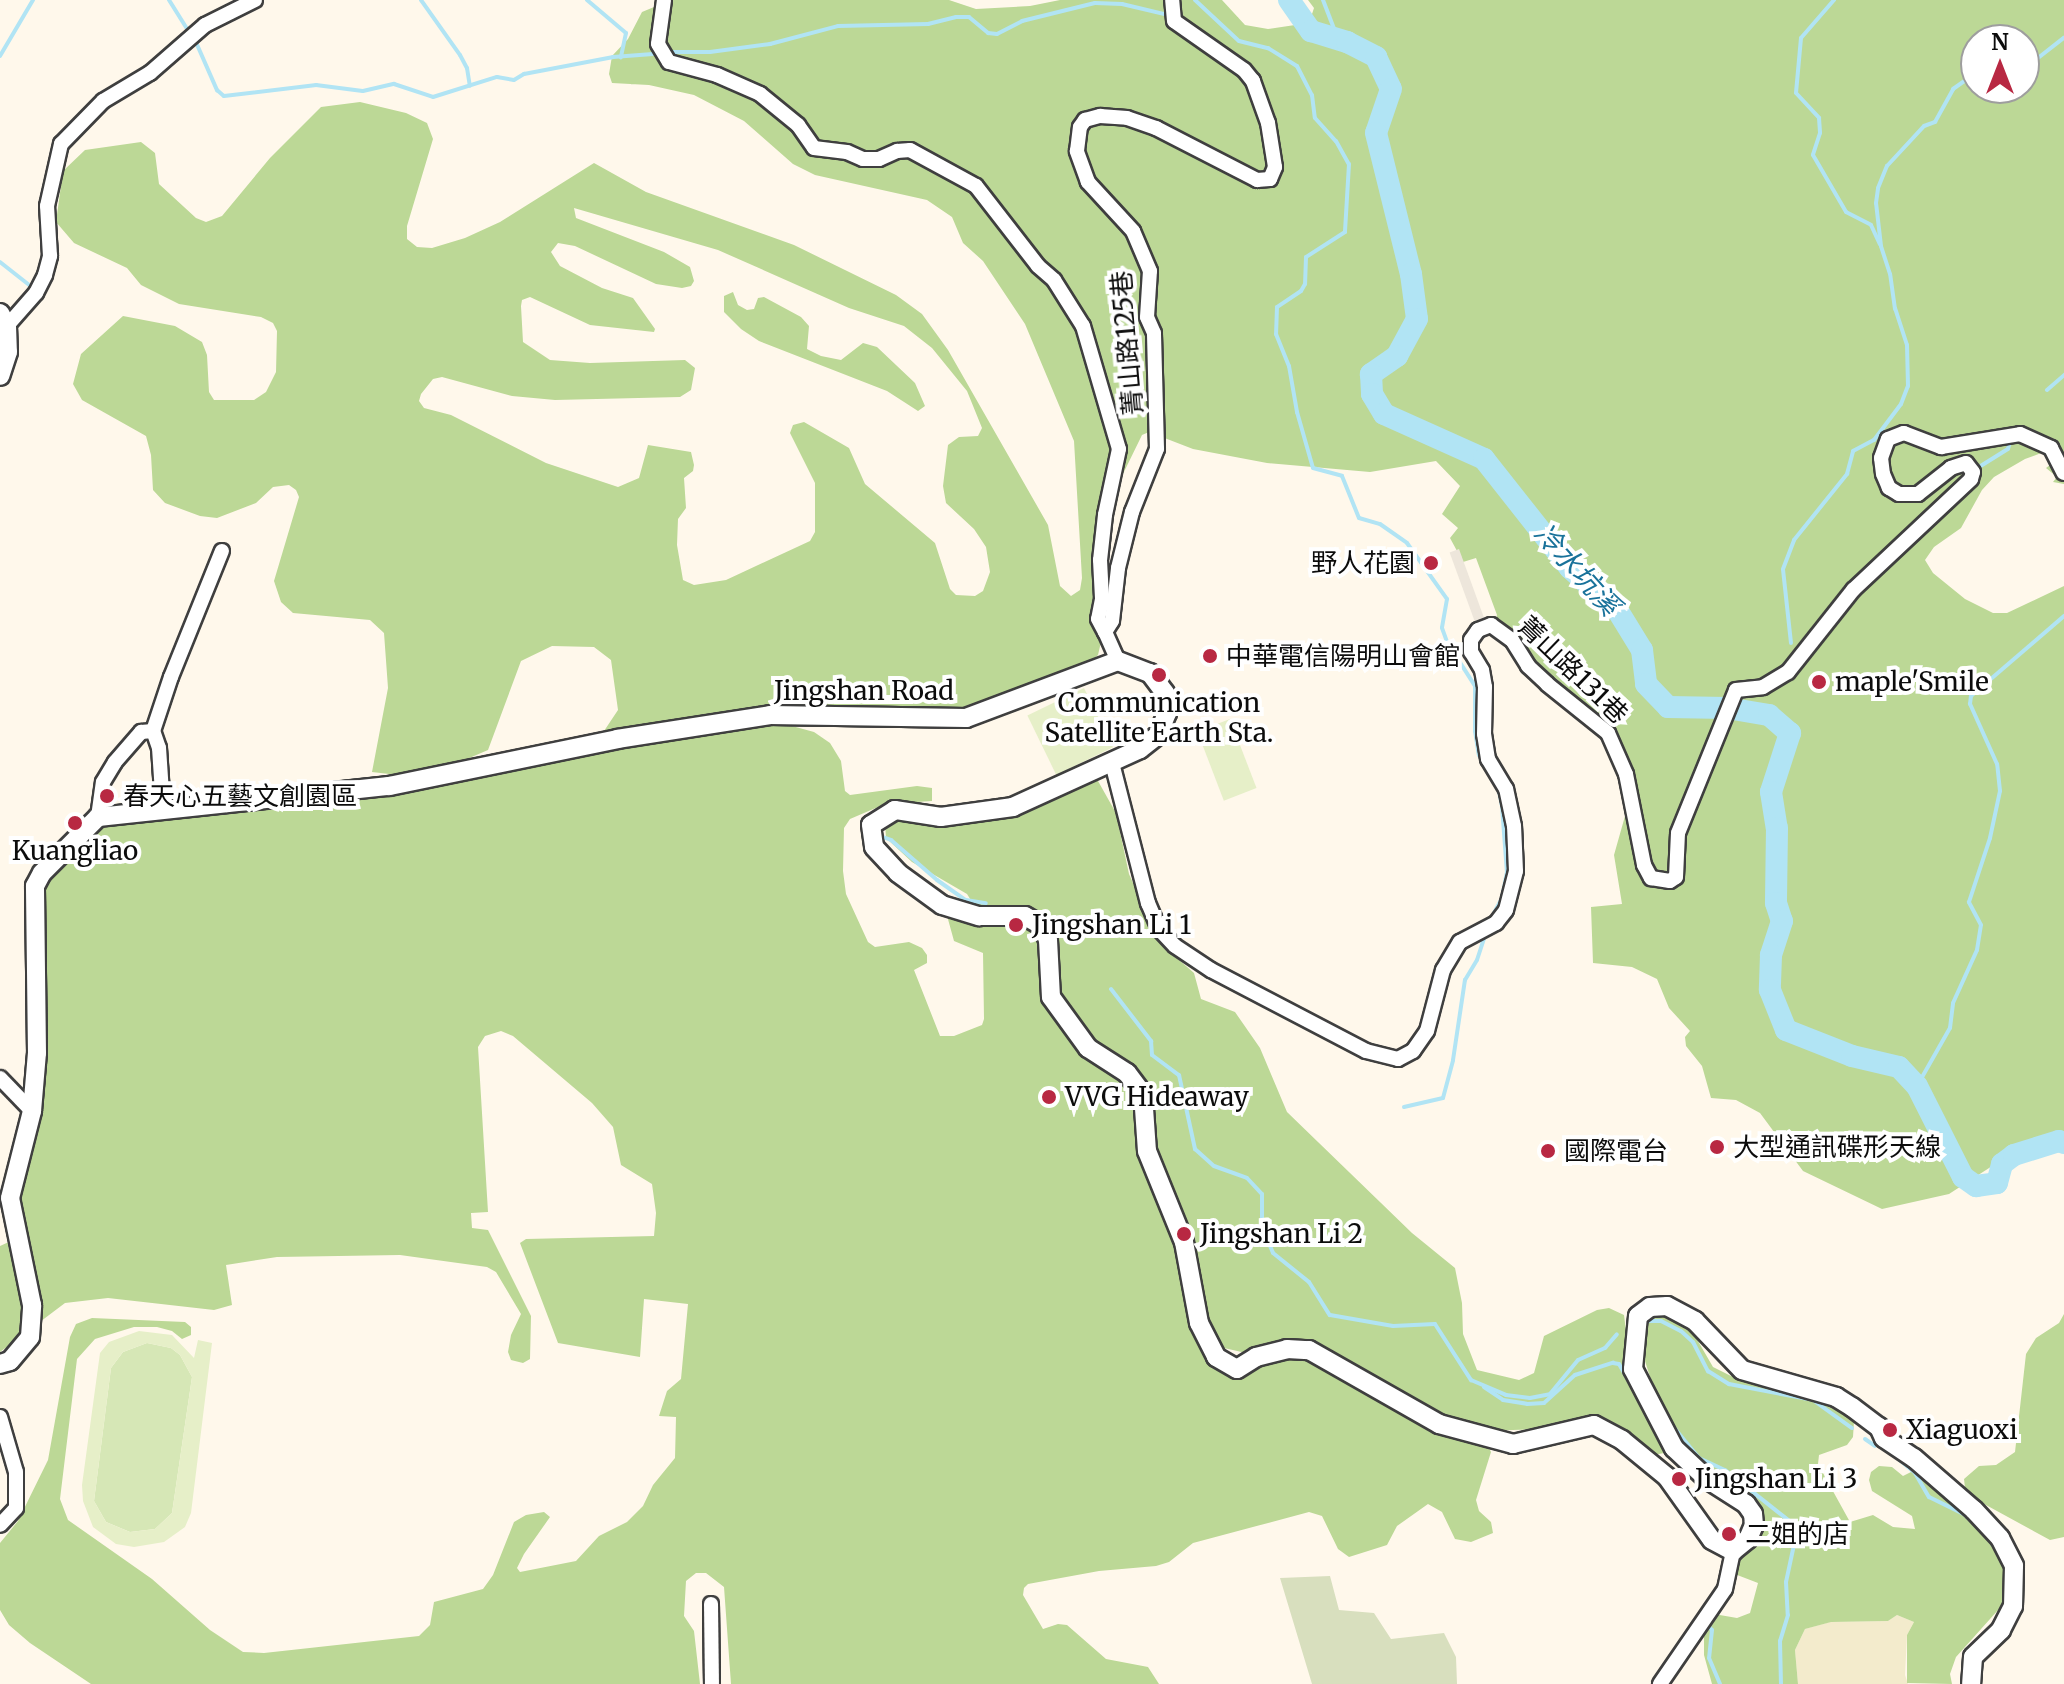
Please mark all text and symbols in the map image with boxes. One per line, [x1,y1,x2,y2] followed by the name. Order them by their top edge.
[1960,24,2040,104] north arrow
[1991,28,2009,56] text: N
[1105,269,1149,417] street label: 菁山路125巷
[1527,516,1627,622] water label: 冷水坑溪
[1311,547,1415,579] place label: 野人花園
[1422,554,1440,572] marker: 野人花園
[1512,610,1634,730] street label: 菁山路131巷
[1226,640,1460,672] place label: 中華電信陽明山會館
[1201,647,1219,665] marker: 中華電信陽明山會館
[1150,666,1168,684] marker: Communication Satellite Earth Sta.
[1835,666,1989,698] place label: maple'Smile
[1810,673,1828,691] marker: maple'Smile
[774,675,954,707] street label: Jingshan Road
[1045,687,1273,748] place label: Communication Satellite Earth Sta.
[123,780,357,812] place label: 春天心五藝文創園區
[98,787,116,805] marker: 春天心五藝文創園區
[66,814,84,832] marker: Kuangliao
[12,835,138,867] place label: Kuangliao
[1032,909,1191,941] place label: Jingshan Li 1
[1007,916,1025,934] marker: Jingshan Li 1
[1065,1081,1249,1113] place label: VVG Hideaway
[1040,1088,1058,1106] marker: VVG Hideaway
[1733,1131,1941,1163] place label: 大型通訊碟形天線
[1564,1135,1668,1167] place label: 國際電台
[1708,1138,1726,1156] marker: 大型通訊碟形天線
[1539,1142,1557,1160] marker: 國際電台
[1200,1218,1363,1250] place label: Jingshan Li 2
[1175,1225,1193,1243] marker: Jingshan Li 2
[1906,1414,2018,1446] place label: Xiaguoxi
[1881,1421,1899,1439] marker: Xiaguoxi
[1695,1463,1857,1495] place label: Jingshan Li 3
[1670,1470,1688,1488] marker: Jingshan Li 3
[1745,1518,1849,1550] place label: 二姐的店
[1720,1525,1738,1543] marker: 二姐的店

